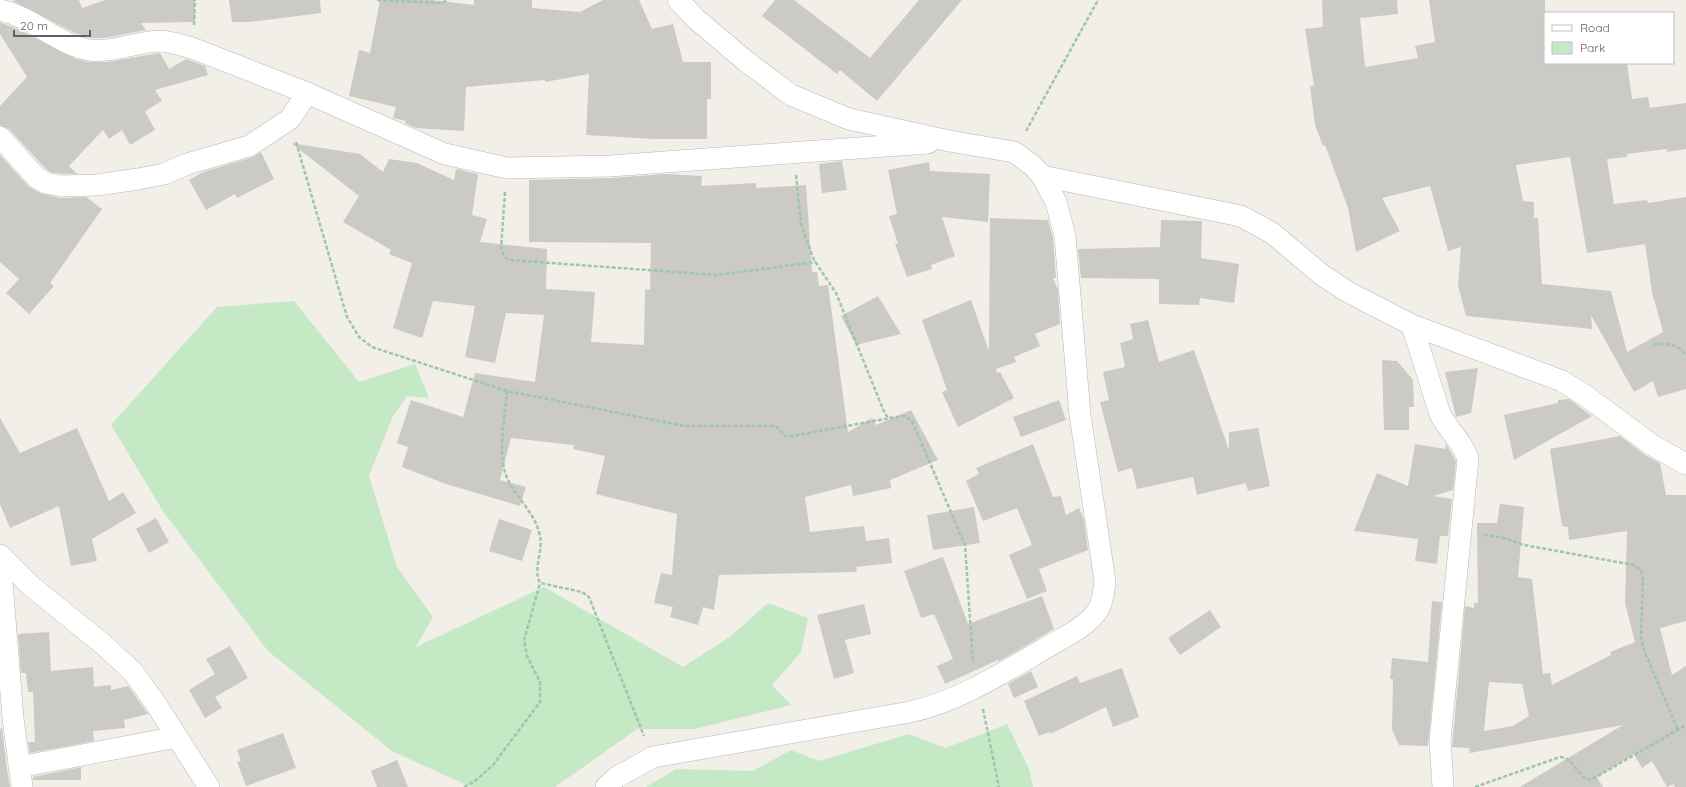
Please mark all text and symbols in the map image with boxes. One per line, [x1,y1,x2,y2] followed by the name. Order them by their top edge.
[14,12,90,38] scale bar
[1544,12,1674,64] legend
[20,18,48,33] text: 20 m
[1580,20,1610,35] text: Road
[1580,40,1605,55] text: Park

